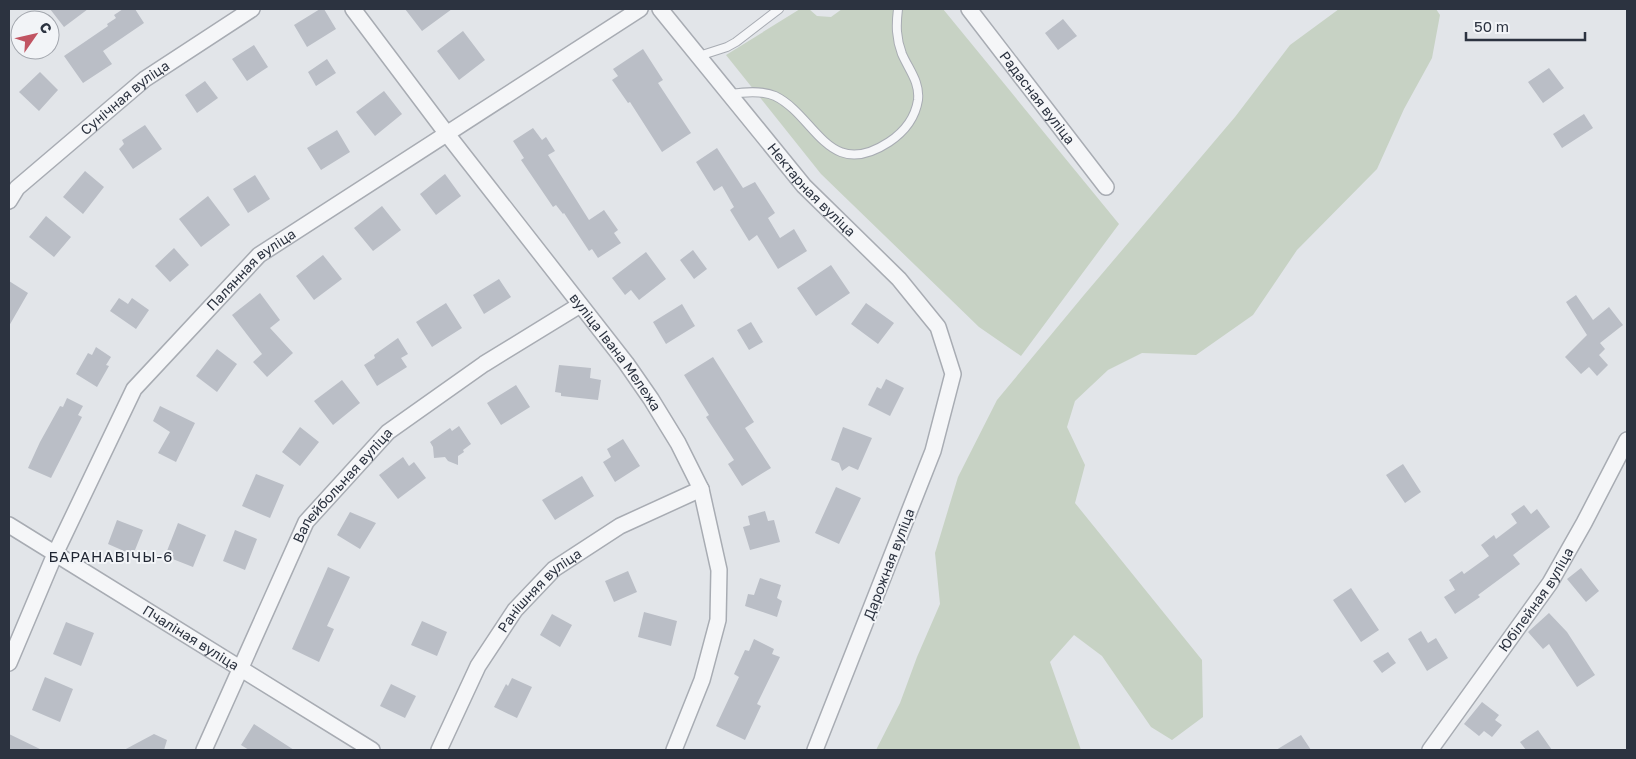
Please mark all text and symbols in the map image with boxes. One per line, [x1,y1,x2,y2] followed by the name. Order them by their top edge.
[10,10,60,60] north arrow
[1466,10,1585,42] scale bar
[1474,17,1509,35] text: 50 m
[36,19,56,36] text: С
[996,47,1079,147] street label: Радасная вуліца
[77,57,172,138] street label: Сунічная вуліца
[764,139,859,240] street label: Нектарная вуліца
[203,225,299,314] street label: Палянная вуліца
[566,289,665,414] street label: вуліца Івана Мележа
[289,424,396,545] street label: Валейбольная вуліца
[859,506,918,622] street label: Дарожная вуліца
[1494,544,1576,655] street label: Юбілейная вуліца
[494,545,584,635] street label: Ранішняя вуліца
[49,547,173,565] district label: БАРАНАВІЧЫ-6
[140,601,242,674] street label: Пчаліная вуліца

